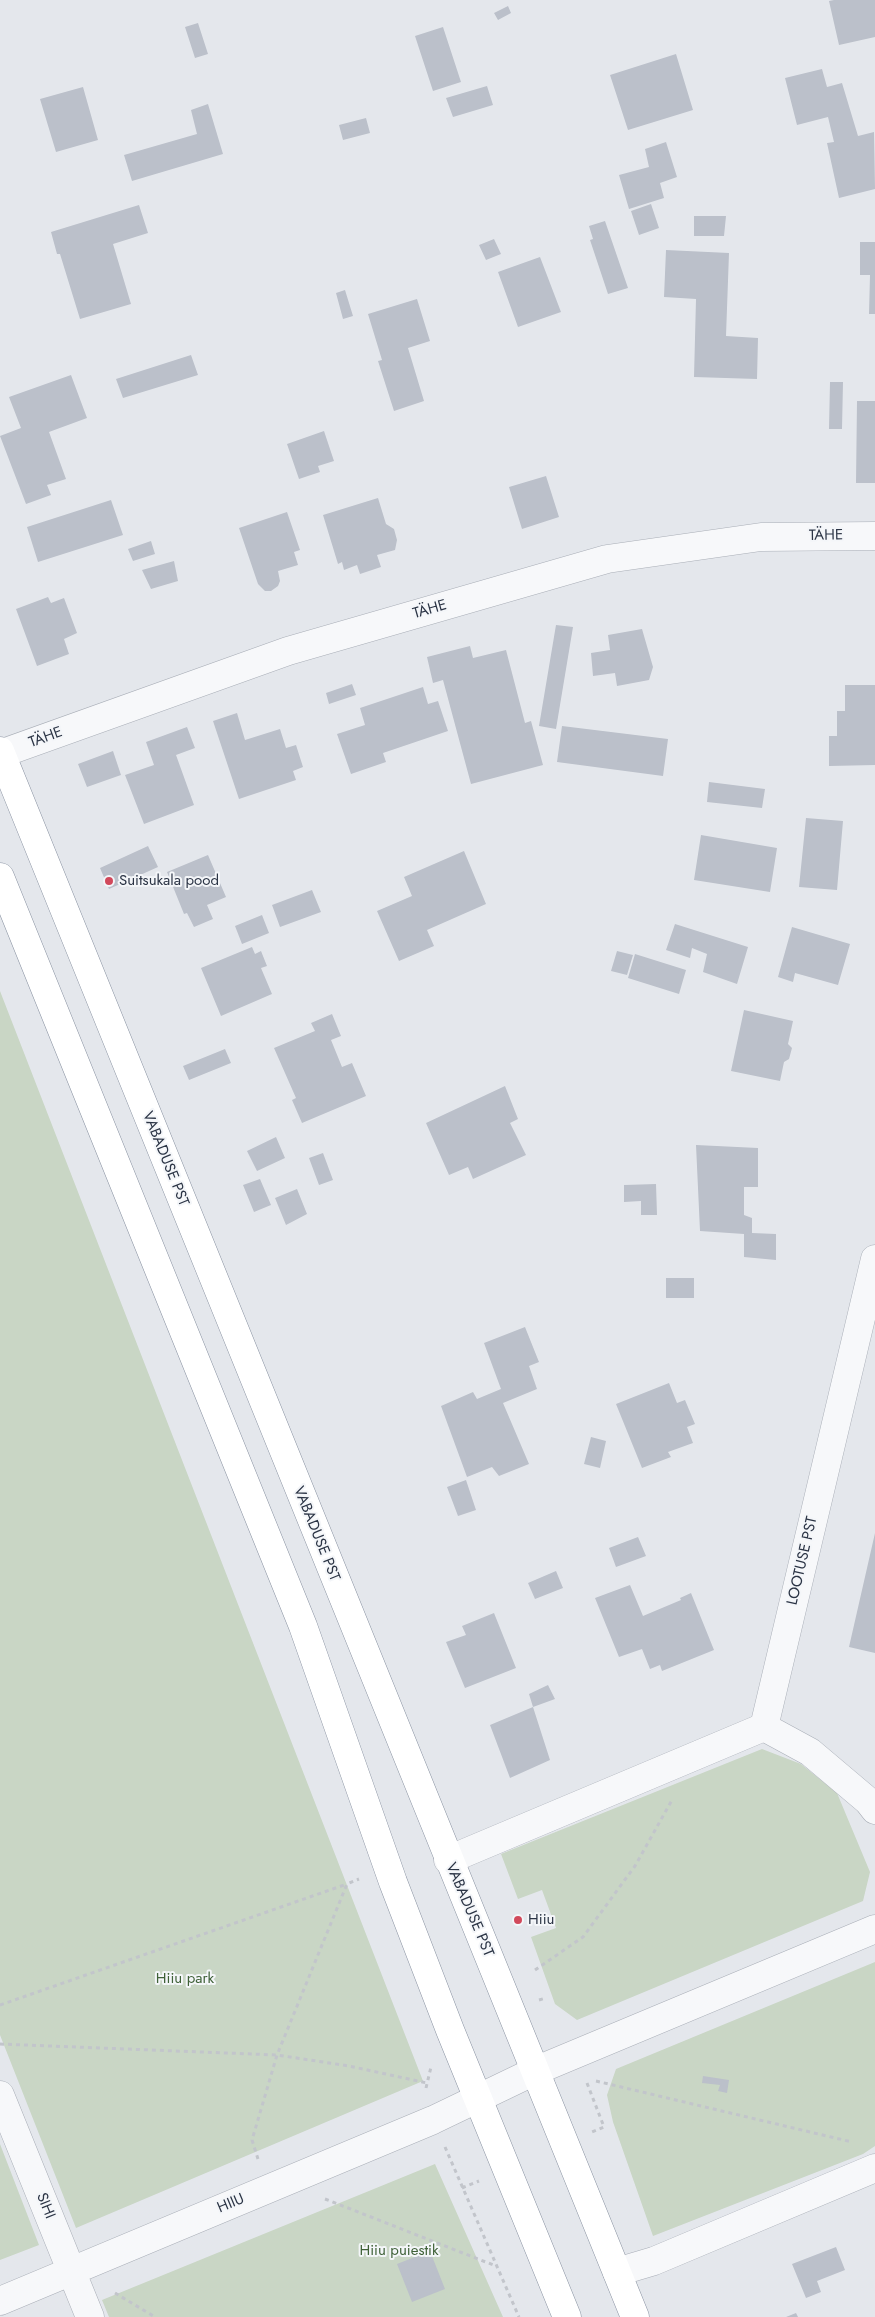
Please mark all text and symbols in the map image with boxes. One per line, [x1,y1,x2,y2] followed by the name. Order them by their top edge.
[809,527,843,545] street label: TÄHE
[411,597,449,623] street label: TÄHE
[27,724,65,752] street label: TÄHE
[119,872,219,890] place label: Suitsukala pood
[103,875,115,887] marker: Suitsukala pood
[138,1109,192,1209] street label: VABADUSE PST
[289,1484,343,1584] street label: VABADUSE PST
[784,1515,822,1607] street label: LOOTUSE PST
[441,1860,497,1960] street label: VABADUSE PST
[528,1911,554,1929] place label: Hiiu
[512,1914,524,1926] marker: Hiiu
[156,1970,214,1988] park label: Hiiu park
[32,2190,58,2222] street label: SIHI
[215,2190,247,2218] street label: HIIU
[359,2242,439,2260] park label: Hiiu puiestik

